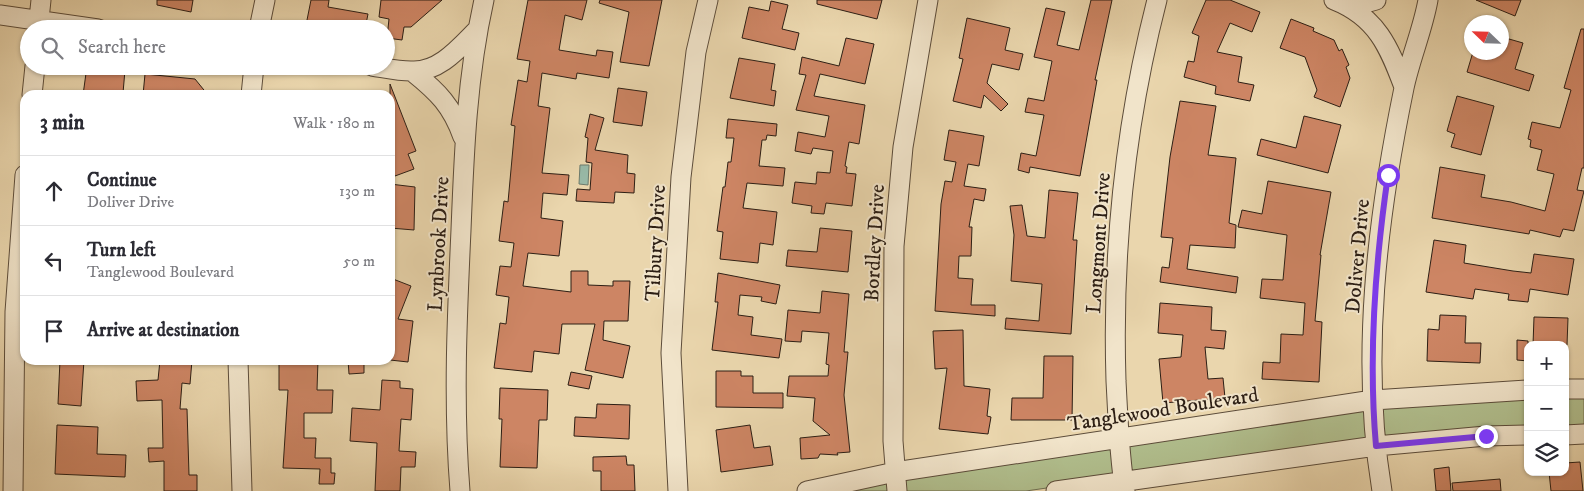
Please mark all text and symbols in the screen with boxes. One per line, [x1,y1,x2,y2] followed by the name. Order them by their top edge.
[1464,15,1509,60] north arrow
[20,20,395,75] search box
[38,34,66,62] icon: search
[78,36,166,59] text: Search here
[40,110,85,136] text: 3 min
[293,113,375,133] text: Walk · 180 m
[1377,164,1400,187] route start
[87,169,157,192] text: Continue
[1081,171,1117,314] street label: Longmont Drive
[422,175,456,312] street label: Lynbrook Drive
[40,177,68,205] icon: ahead
[339,181,375,201] text: 130 m
[859,183,891,303] street label: Bordley Drive
[640,184,672,302] street label: Tilbury Drive
[87,192,174,212] text: Doliver Drive
[1340,198,1376,314] street label: Doliver Drive
[87,239,156,262] text: Turn left
[40,247,68,275] icon: left
[343,251,375,271] text: 50 m
[87,262,234,282] text: Tanglewood Boulevard
[40,317,68,345] icon: arrive
[87,319,239,342] text: Arrive at destination
[1524,341,1569,476] map controls
[1524,341,1569,386] button: +
[1066,382,1261,438] street label: Tanglewood Boulevard
[1524,386,1569,431] button: −
[1475,425,1498,448] route end
[1524,431,1569,476] button: layers

